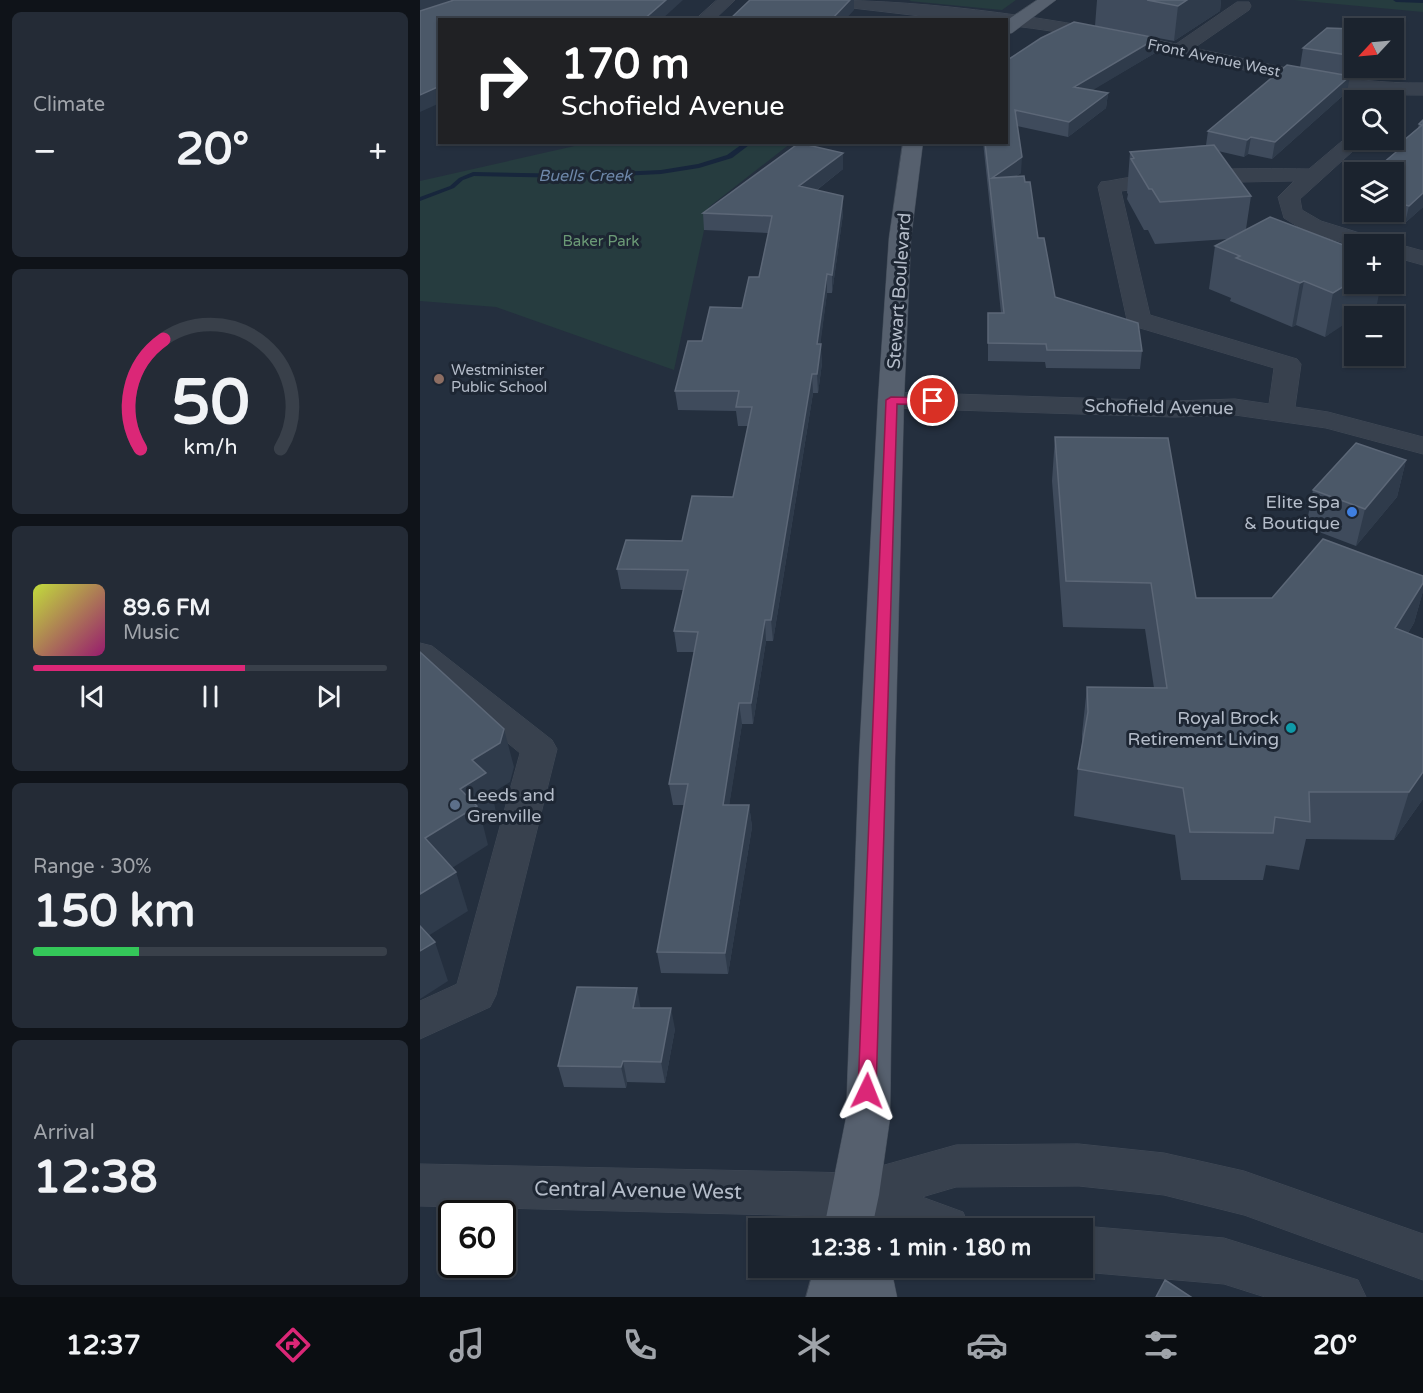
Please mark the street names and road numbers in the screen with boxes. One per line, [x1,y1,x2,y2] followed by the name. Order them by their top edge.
[1146,35,1282,81] street label: Front Avenue West
[883,212,915,370] street label: Stewart Boulevard
[1084,395,1234,419] street label: Schofield Avenue
[534,1176,742,1205] street label: Central Avenue West

